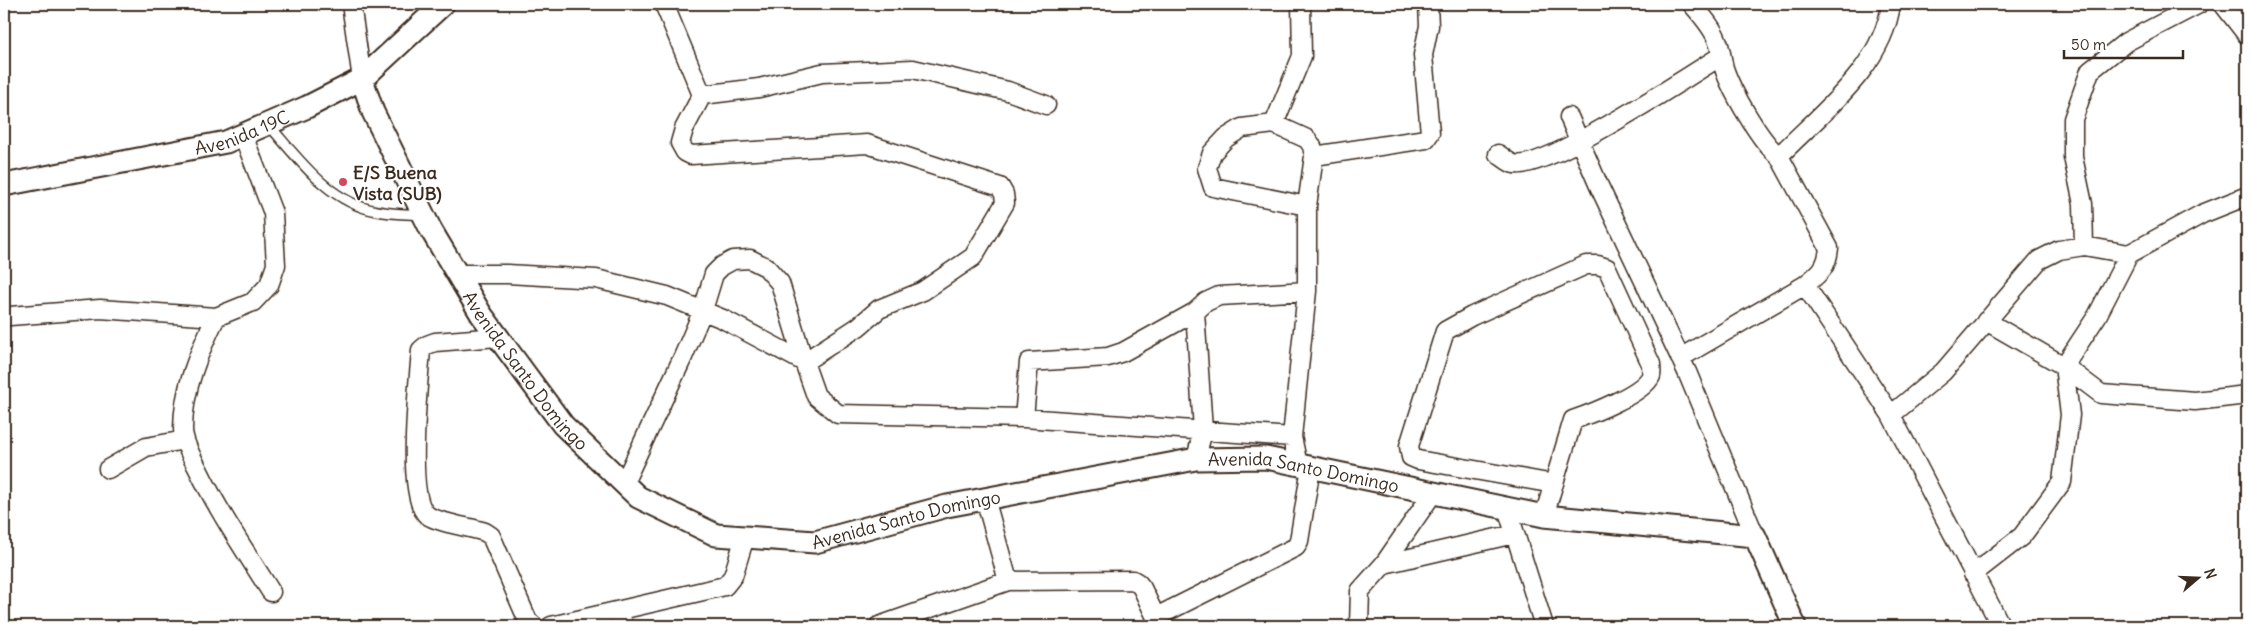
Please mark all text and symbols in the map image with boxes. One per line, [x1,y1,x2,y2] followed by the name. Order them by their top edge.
[2064,28,2182,60] scale bar
[2071,35,2106,54] text: 50 m
[193,105,293,159] street label: Avenida 19C
[353,161,442,205] place label: E/S Buena Vista (SUB)
[337,176,349,188] marker: E/S Buena Vista (SUB)
[458,287,593,455] street label: Avenida Santo Domingo
[1208,446,1401,497] street label: Avenida Santo Domingo
[809,485,1002,554] street label: Avenida Santo Domingo
[2174,552,2224,602] north arrow
[2200,566,2220,581] text: N

